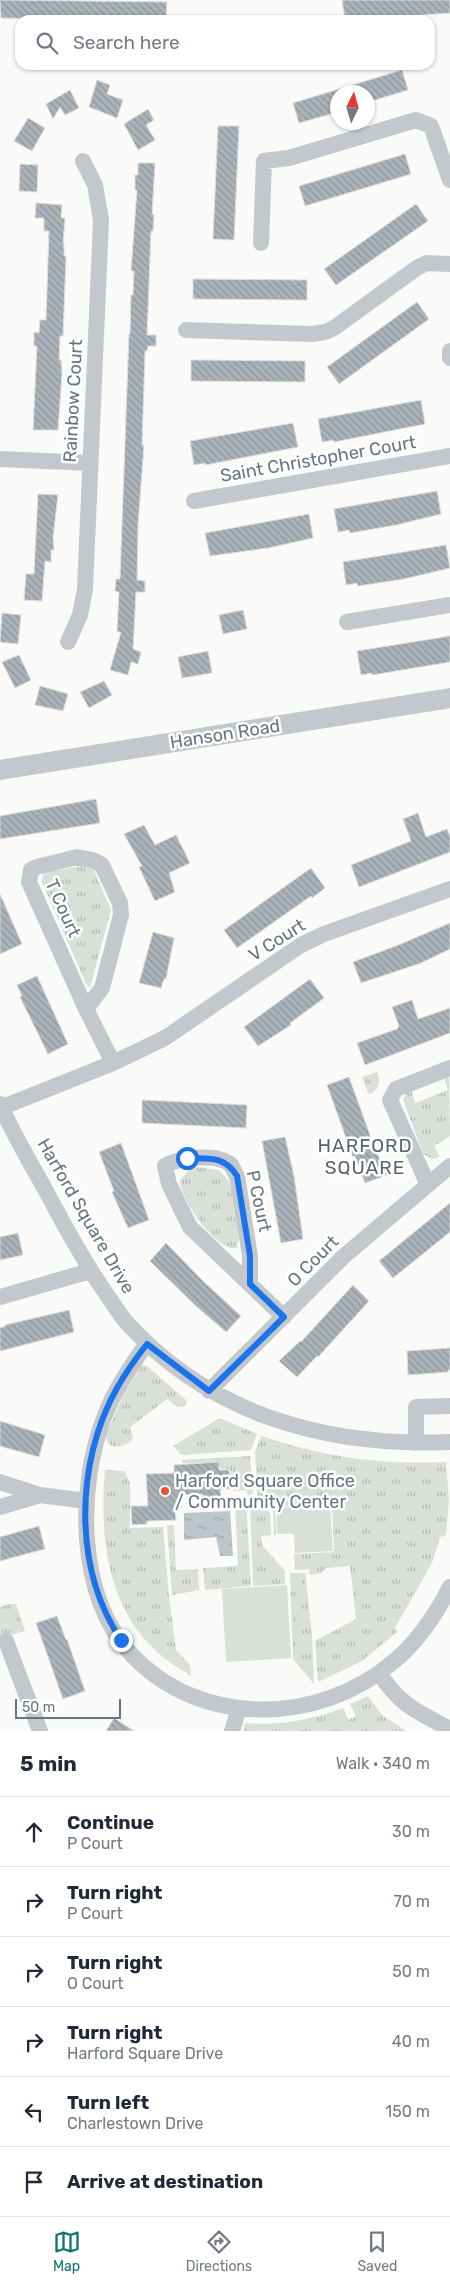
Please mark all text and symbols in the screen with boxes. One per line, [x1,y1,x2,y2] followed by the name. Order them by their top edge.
[15,15,435,70] search box
[33,29,61,57] icon: search
[73,31,180,54] text: Search here
[330,85,375,130] north arrow
[59,339,87,463] street label: Rainbow Court
[219,431,417,487] street label: Saint Christopher Court
[168,714,282,754] street label: Hanson Road
[40,875,86,941] street label: T Court
[245,914,309,966] street label: V Court
[33,1134,139,1298] street label: Harford Square Drive
[317,1134,413,1179] district label: HARFORD SQUARE
[176,1147,199,1170] route start
[242,1168,276,1234] street label: P Court
[283,1231,343,1291] street label: O Court
[175,1470,355,1513] place label: Harford Square Office / Community Center
[159,1485,171,1497] marker: Harford Square Office / Community Center
[110,1629,133,1652] route end
[15,1696,121,1719] scale bar
[22,1699,55,1716] text: 50 m
[20,1751,77,1776] text: 5 min
[336,1754,430,1773] text: Walk · 340 m
[67,1811,154,1834] text: Continue
[20,1818,48,1846] icon: ahead
[392,1822,430,1841] text: 30 m
[67,1834,123,1853] text: P Court
[67,1881,162,1904] text: Turn right
[20,1888,48,1916] icon: right
[393,1892,430,1911] text: 70 m
[67,1904,123,1923] text: P Court
[67,1951,162,1974] text: Turn right
[20,1958,48,1986] icon: right
[392,1962,430,1981] text: 50 m
[67,1974,124,1993] text: O Court
[67,2021,162,2044] text: Turn right
[20,2028,48,2056] icon: right
[392,2032,430,2051] text: 40 m
[67,2044,223,2063] text: Harford Square Drive
[67,2091,149,2114] text: Turn left
[20,2098,48,2126] icon: left
[385,2102,430,2121] text: 150 m
[67,2114,203,2133] text: Charlestown Drive
[20,2168,48,2196] icon: arrive
[67,2170,263,2193] text: Arrive at destination
[53,2228,81,2275] tab: Map
[186,2228,252,2275] tab: Directions
[357,2228,397,2275] tab: Saved

